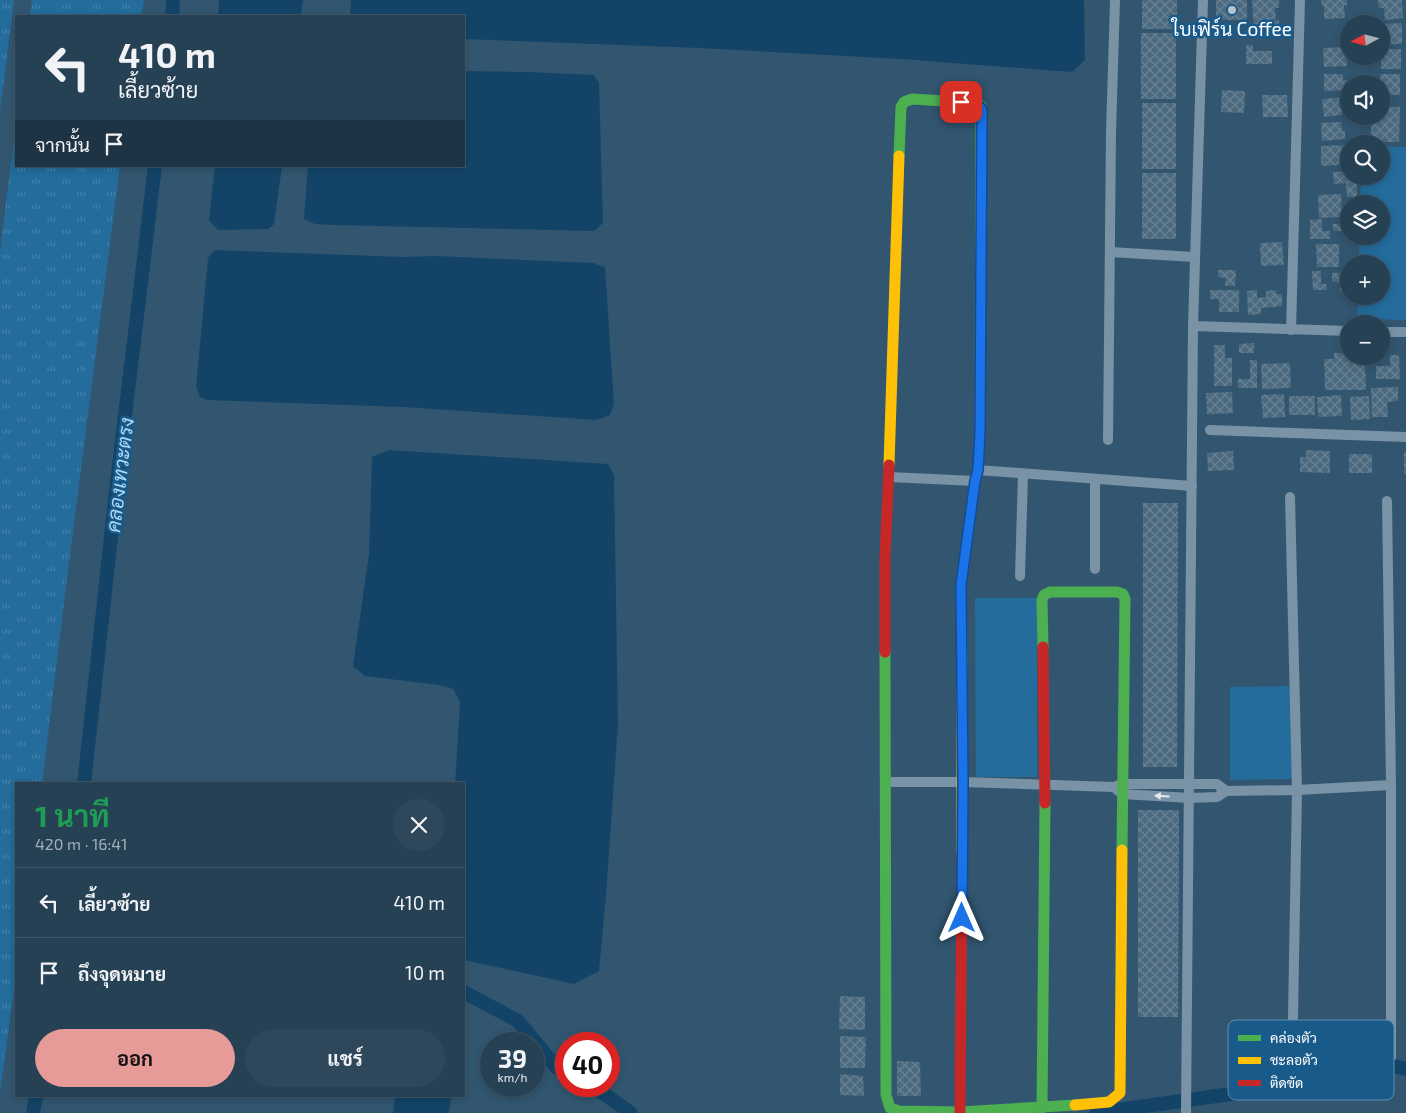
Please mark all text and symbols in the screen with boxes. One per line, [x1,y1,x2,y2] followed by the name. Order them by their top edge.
[1226,4,1238,16] marker: ใบเฟิร์น Coffee
[1340,15,1390,65] north arrow
[1340,15,1390,365] map controls
[1170,17,1292,40] place label: ใบเฟิร์น Coffee
[118,33,216,75] text: 410 m
[35,35,100,100] icon: left
[1340,75,1390,125] button: sound
[118,76,198,102] text: เลี้ยวซ้าย
[940,81,982,123] pin
[947,88,975,116] icon: arrive
[100,130,128,158] icon: arrive
[35,133,90,156] text: จากนั้น
[1340,135,1390,185] button: search
[1340,195,1390,245] button: layers
[1340,255,1390,305] button: +
[1340,315,1390,365] button: −
[100,416,138,534] water label: คลองเทวะตรง
[1153,792,1169,800] one-way arrow
[35,797,110,833] text: 1 นาที
[393,799,445,851] button: close
[35,834,127,853] text: 420 m · 16:41
[35,889,63,917] icon: left
[393,891,445,914] text: 410 m
[935,891,987,943] position arrow
[78,892,150,915] text: เลี้ยวซ้าย
[35,959,63,987] icon: arrive
[405,961,445,984] text: 10 m
[78,962,166,985] text: ถึงจุดหมาย
[1228,1020,1394,1100] legend
[35,1029,235,1087] button: ออก
[245,1029,445,1087] button: แชร์
[1270,1029,1317,1046] text: คล่องตัว
[555,1032,620,1097] speed limit sign: 40
[498,1043,527,1073] text: 39
[1270,1051,1318,1068] text: ชะลอตัว
[498,1070,527,1084] text: km/h
[1270,1074,1303,1091] text: ติดขัด

